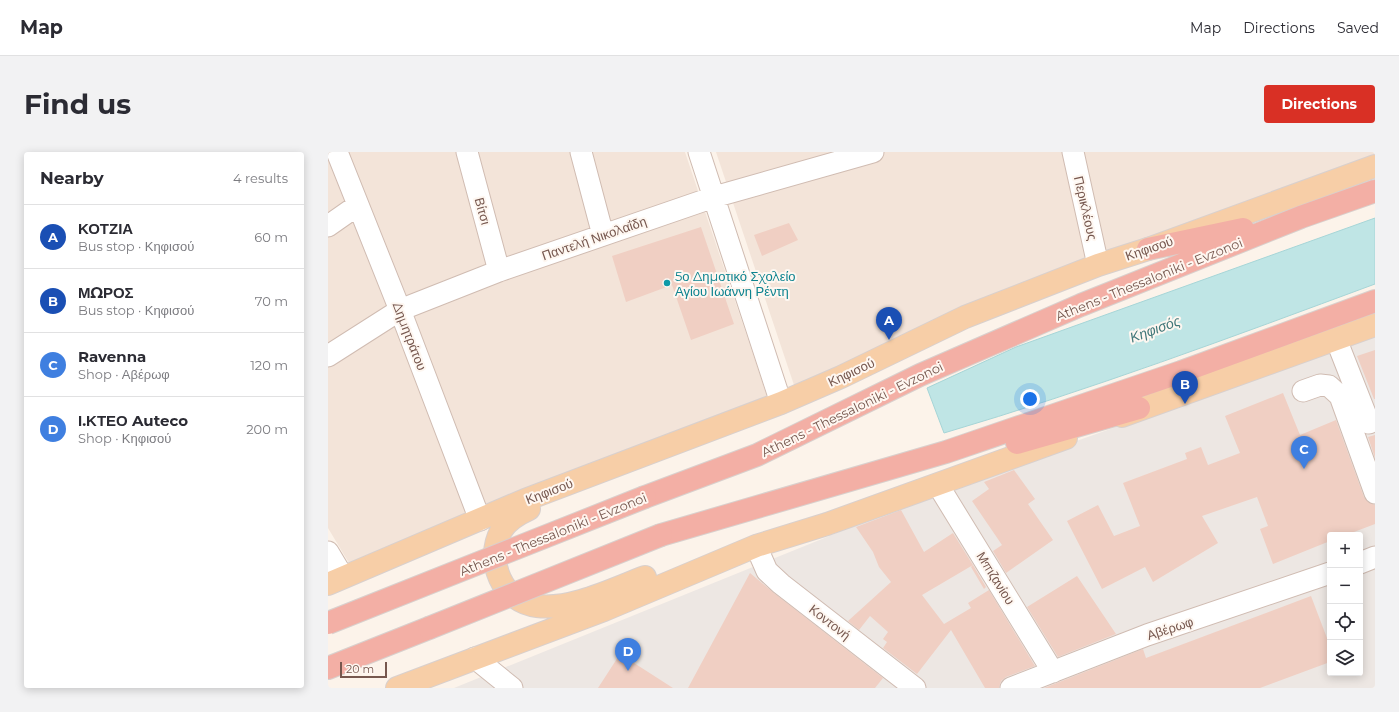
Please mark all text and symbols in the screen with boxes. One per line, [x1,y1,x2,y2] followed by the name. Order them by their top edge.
[20,16,63,39] text: Map
[1190,19,1221,37] text: Map
[1243,19,1315,37] text: Directions
[1337,19,1379,37] text: Saved
[1264,85,1375,123] button: Directions
[24,87,131,121] text: Find us
[40,168,104,188] text: Nearby
[233,170,288,186] text: 4 results
[1071,174,1101,242] street label: Περικλέους
[472,196,494,226] street label: Βίτσι
[539,213,649,263] street label: Παντελή Νικολαΐδη
[78,219,133,238] text: ΚΟΤΖΙΑ
[48,229,58,245] text: A
[254,229,288,245] text: 60 m
[1123,232,1175,264] street label: Κηφισού
[1053,234,1245,324] street label: Athens - Thessaloniki - Evzonoi
[78,238,194,254] text: Bus stop · Κηφισού
[675,268,796,299] place label: 5ο Δημοτικό Σχολείο Αγίου Ιωάννη Ρέντη
[662,278,672,288] marker: 5ο Δημοτικό Σχολείο Αγίου Ιωάννη Ρέντη
[78,283,134,302] text: ΜΩΡΟΣ
[48,293,58,309] text: B
[255,293,288,309] text: 70 m
[390,300,430,372] street label: Δημητράτου
[78,302,194,318] text: Bus stop · Κηφισού
[876,307,902,340] pin: A
[1127,312,1183,346] water label: Κηφισός
[78,347,146,366] text: Ravenna
[825,354,877,390] street label: Κηφισού
[48,357,58,373] text: C
[250,357,288,373] text: 120 m
[759,358,945,460] street label: Athens - Thessaloniki - Evzonoi
[78,366,170,382] text: Shop · Αβέρωφ
[1172,371,1198,404] pin: B
[1020,389,1040,409] your location
[78,411,188,430] text: Ι.ΚΤΕΟ Auteco
[48,421,58,437] text: D
[246,421,288,437] text: 200 m
[78,430,171,446] text: Shop · Κηφισού
[1291,436,1317,469] pin: C
[523,475,575,507] street label: Κηφισού
[457,489,649,579] street label: Athens - Thessaloniki - Evzonoi
[1327,532,1363,676] map controls
[1327,532,1363,568] button: +
[974,549,1018,607] street label: Μπιζανίου
[1327,568,1363,604] button: −
[806,601,854,643] street label: Κοντονή
[1327,604,1363,640] button: locate
[1145,613,1195,643] street label: Αβέρωφ
[615,638,641,671] pin: D
[1327,640,1363,676] button: layers
[340,660,387,679] scale bar
[346,662,374,676] text: 20 m

